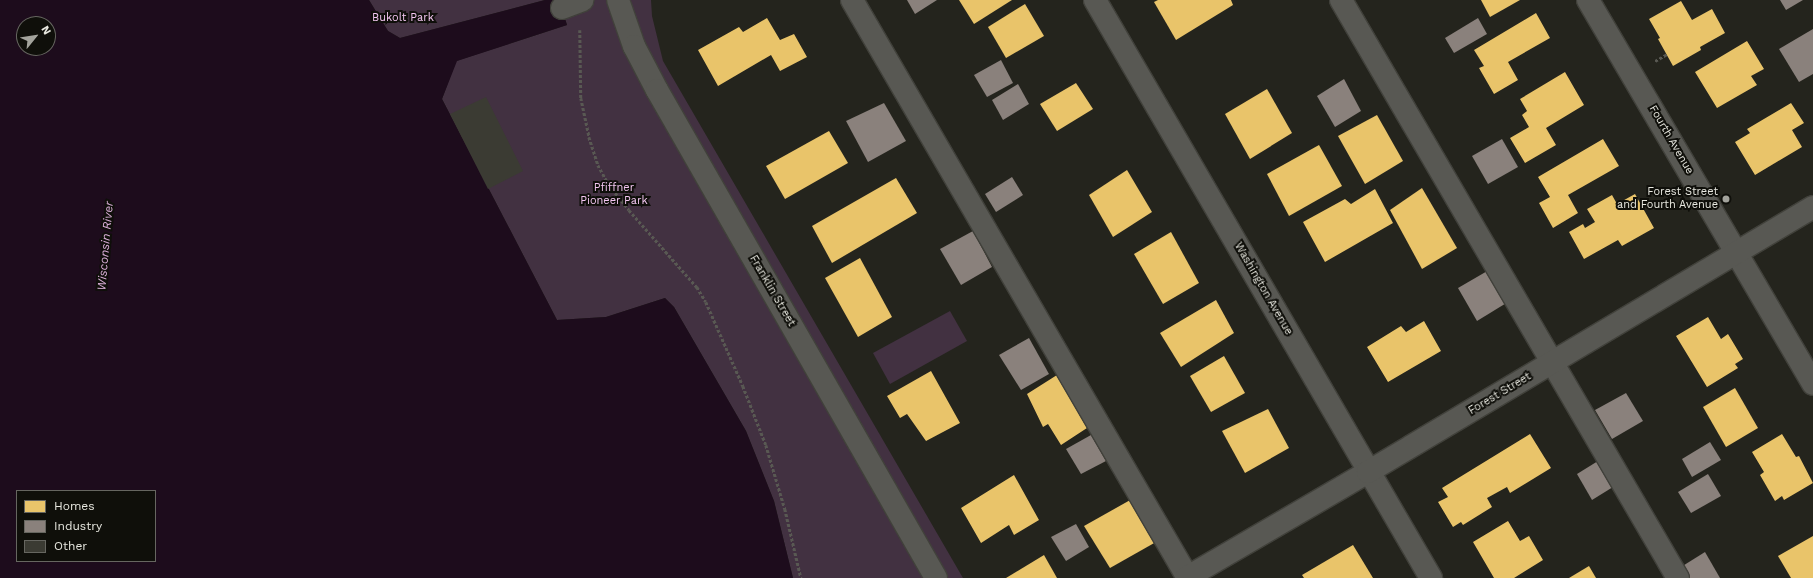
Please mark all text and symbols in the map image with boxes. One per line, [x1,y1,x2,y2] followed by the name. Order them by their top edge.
[372,11,434,25] park label: Bukolt Park
[16,16,56,56] north arrow
[38,23,54,37] text: N
[1646,103,1696,177] street label: Fourth Avenue
[580,182,648,208] park label: Pfiffner Pioneer Park
[1617,186,1718,212] place label: Forest Street and Fourth Avenue
[1721,194,1731,204] marker: Forest Street and Fourth Avenue
[95,201,117,291] water label: Wisconsin River
[1231,240,1295,338] street label: Washington Avenue
[746,253,798,329] street label: Franklin Street
[1466,370,1534,418] street label: Forest Street
[16,490,156,562] legend
[54,499,95,513] text: Homes
[54,519,102,533] text: Industry
[54,539,87,553] text: Other

